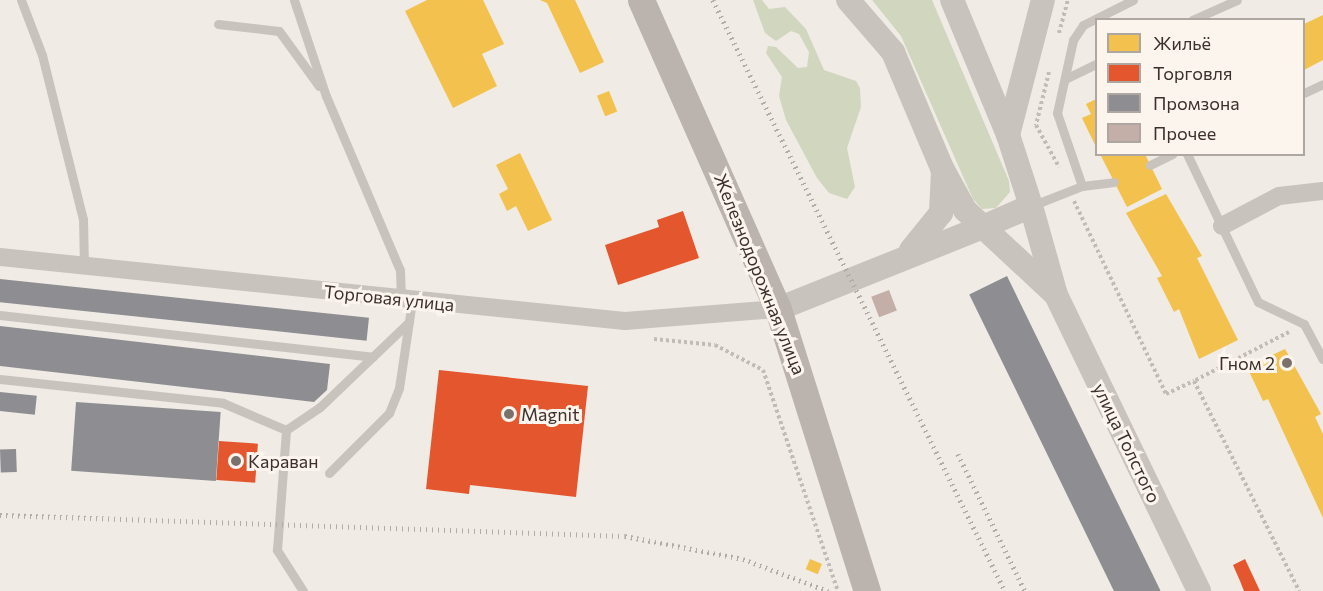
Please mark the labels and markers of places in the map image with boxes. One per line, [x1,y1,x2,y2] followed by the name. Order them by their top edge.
[1219,352,1275,374] place label: Гном 2
[1280,356,1294,370] marker: Гном 2
[521,403,580,425] place label: Magnit
[502,407,516,421] marker: Magnit
[248,450,318,472] place label: Караван
[229,454,243,468] marker: Караван

